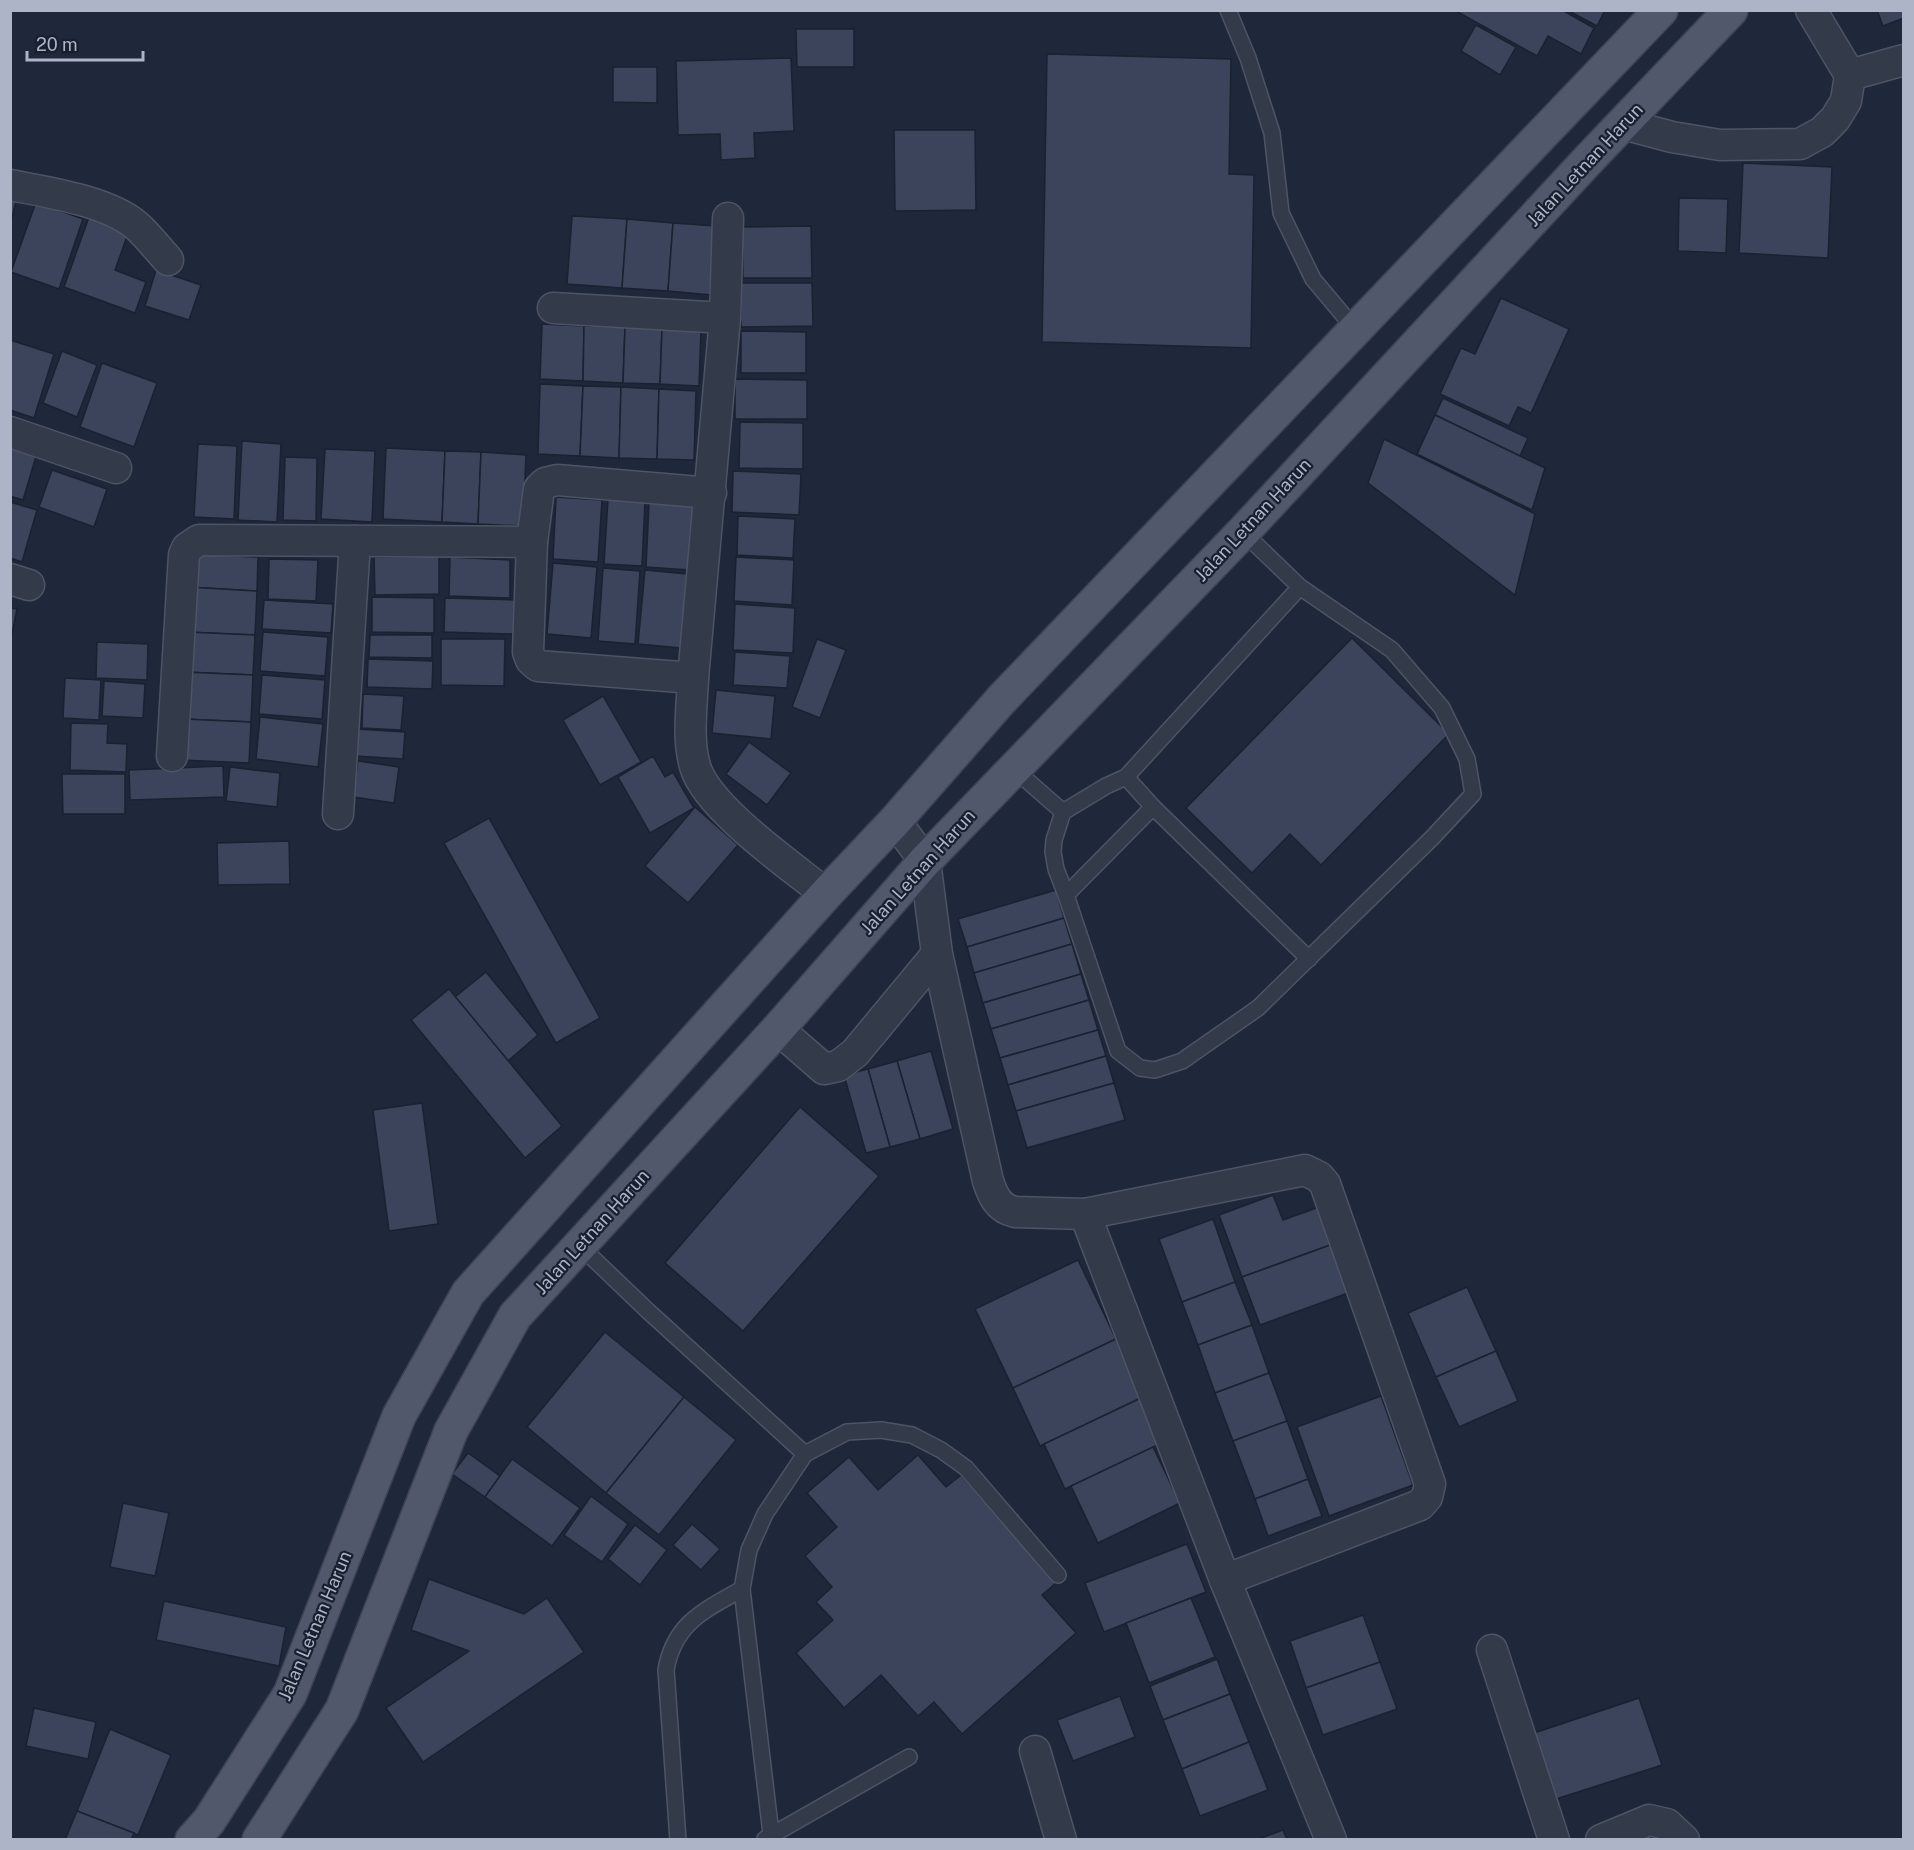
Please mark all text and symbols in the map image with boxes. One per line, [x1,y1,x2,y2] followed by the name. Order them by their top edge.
[27,24,142,62] scale bar
[36,34,78,55] text: 20 m
[1522,99,1647,231] street label: Jalan Letnan Harun
[1190,454,1315,586] street label: Jalan Letnan Harun
[856,805,979,938] street label: Jalan Letnan Harun
[530,1165,653,1298] street label: Jalan Letnan Harun
[273,1548,356,1704] street label: Jalan Letnan Harun

